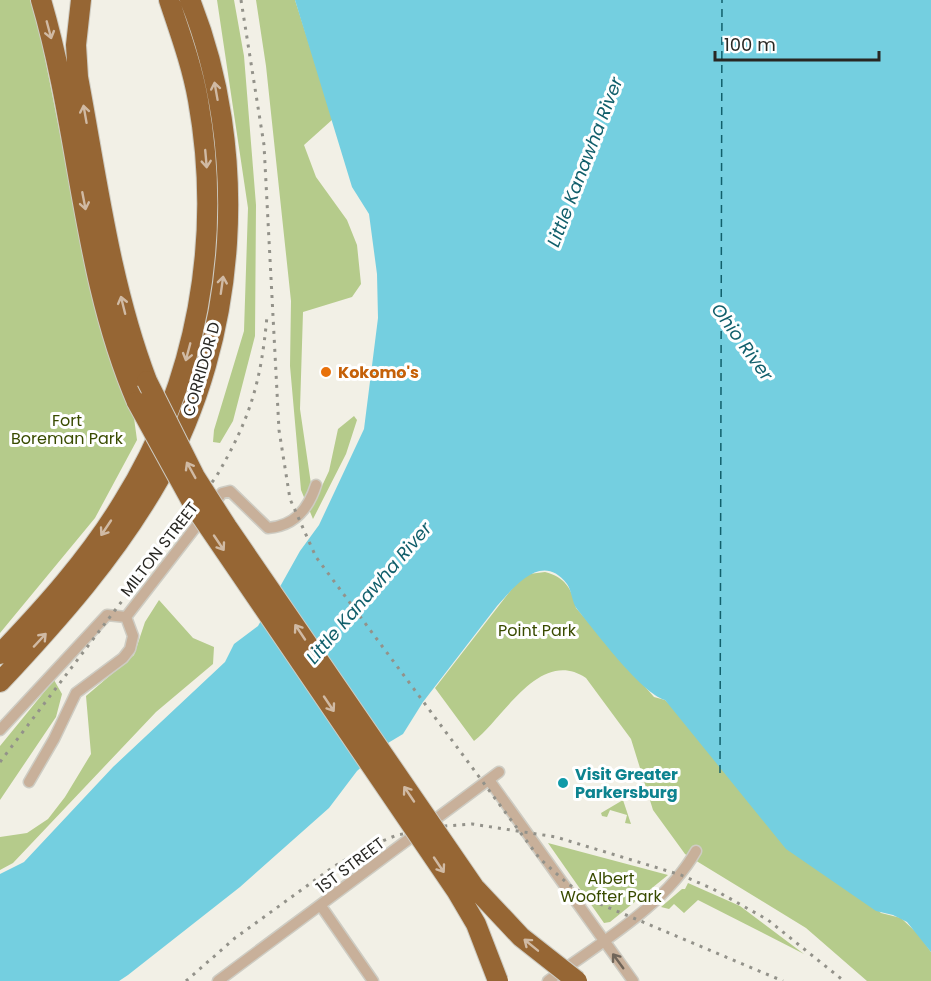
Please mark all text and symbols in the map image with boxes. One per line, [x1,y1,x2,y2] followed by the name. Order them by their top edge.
[44,20,56,39] one-way arrow
[715,24,878,62] scale bar
[724,32,776,57] text: 100 m
[541,72,629,250] water label: Little Kanawha River
[210,82,221,102] one-way arrow
[79,104,90,124] one-way arrow
[201,148,212,168] one-way arrow
[79,190,90,210] one-way arrow
[216,276,227,296] one-way arrow
[116,296,128,315] one-way arrow
[706,298,780,387] water label: Ohio River
[177,319,226,419] street label: CORRIDOR D
[182,342,194,361] one-way arrow
[338,361,419,384] place label: Kokomo's
[319,365,333,379] marker: Kokomo's
[11,409,124,450] park label: Fort Boreman Park
[185,462,197,479] one-way arrow
[115,497,204,601] street label: MILTON STREET
[300,516,438,669] water label: Little Kanawha River
[100,519,112,535] one-way arrow
[213,534,225,551] one-way arrow
[498,619,577,642] park label: Point Park
[294,625,306,641] one-way arrow
[33,632,47,647] one-way arrow
[323,695,335,712] one-way arrow
[575,763,678,804] place label: Visit Greater Parkersburg
[556,776,570,790] marker: Visit Greater Parkersburg
[403,785,416,802] one-way arrow
[311,832,390,899] street label: 1ST STREET
[433,856,445,873] one-way arrow
[560,867,663,908] park label: Albert Woofter Park
[524,938,539,952] one-way arrow
[611,953,624,969] one-way arrow

